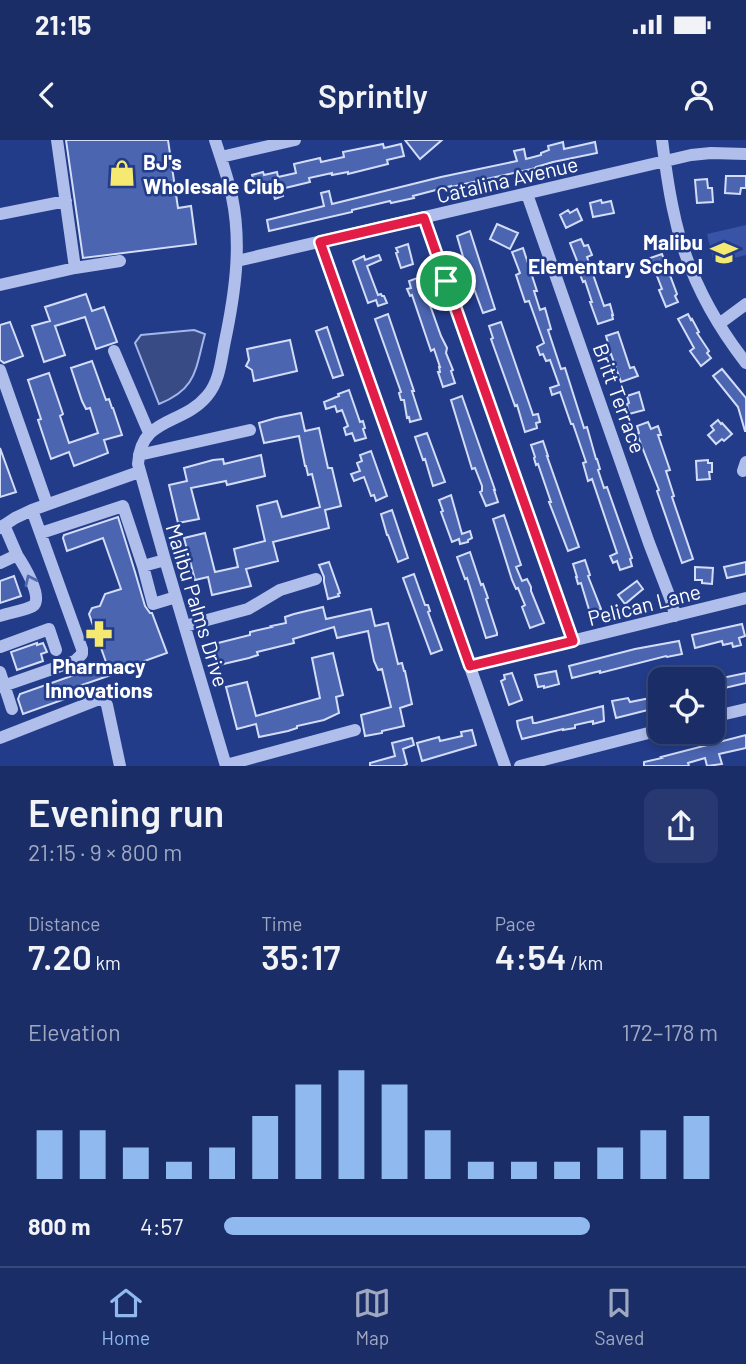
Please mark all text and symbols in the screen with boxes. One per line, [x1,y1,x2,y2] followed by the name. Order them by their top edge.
[35,9,91,40] text: 21:15
[28,76,66,114] icon: back
[318,76,428,114] text: Sprintly
[680,76,718,114] icon: person
[143,149,285,198] place label: BJ's Wholesale Club
[434,151,580,207] street label: Catalina Avenue
[107,158,137,188] shop icon: BJ's Wholesale Club
[528,229,703,278] place label: Malibu Elementary School
[709,238,739,268] school or university icon: Malibu Elementary School
[416,251,476,311] pin
[427,262,465,300] icon: arrive
[589,340,651,456] street label: Britt Terrace
[161,520,235,690] street label: Malibu Palms Drive
[24,575,38,587] one-way arrow
[585,578,703,630] street label: Pelican Lane
[84,619,114,649] pharmacy icon: Pharmacy Innovations
[45,653,153,702] place label: Pharmacy Innovations
[648,667,725,744] map controls
[648,667,725,744] button: locate
[28,789,224,835] text: Evening run
[644,789,718,863] button: share
[28,838,182,866] text: 21:15 · 9 × 800 m
[28,912,100,935] text: Distance
[261,912,302,935] text: Time
[495,912,536,935] text: Pace
[28,935,92,977] text: 7.20
[261,935,340,977] text: 35:17
[495,935,567,977] text: 4:54
[92,951,121,974] text: km
[567,951,603,974] text: /km
[28,1018,121,1046] text: Elevation
[622,1018,718,1046] text: 172–178 m
[28,1212,90,1240] text: 800 m
[140,1212,183,1240] text: 4:57
[102,1284,150,1349] tab: Home
[353,1284,391,1349] tab: Map
[595,1284,644,1349] tab: Saved

